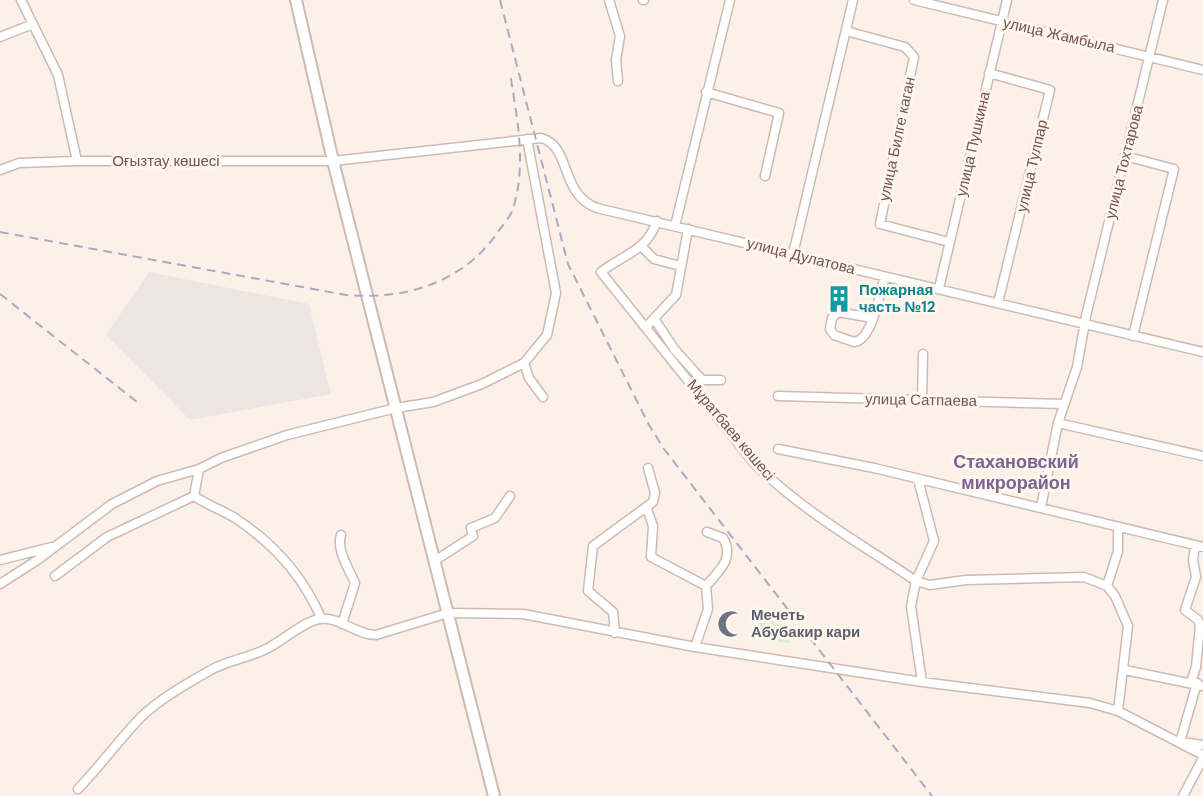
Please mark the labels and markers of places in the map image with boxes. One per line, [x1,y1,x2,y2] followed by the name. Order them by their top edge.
[859,280,936,317] place label: Пожарная часть №12
[824,284,854,314] building icon: Пожарная часть №12
[751,605,860,642] place label: Мечеть Абубакир кари
[716,609,746,639] mosque icon: Мечеть Абубакир кари

